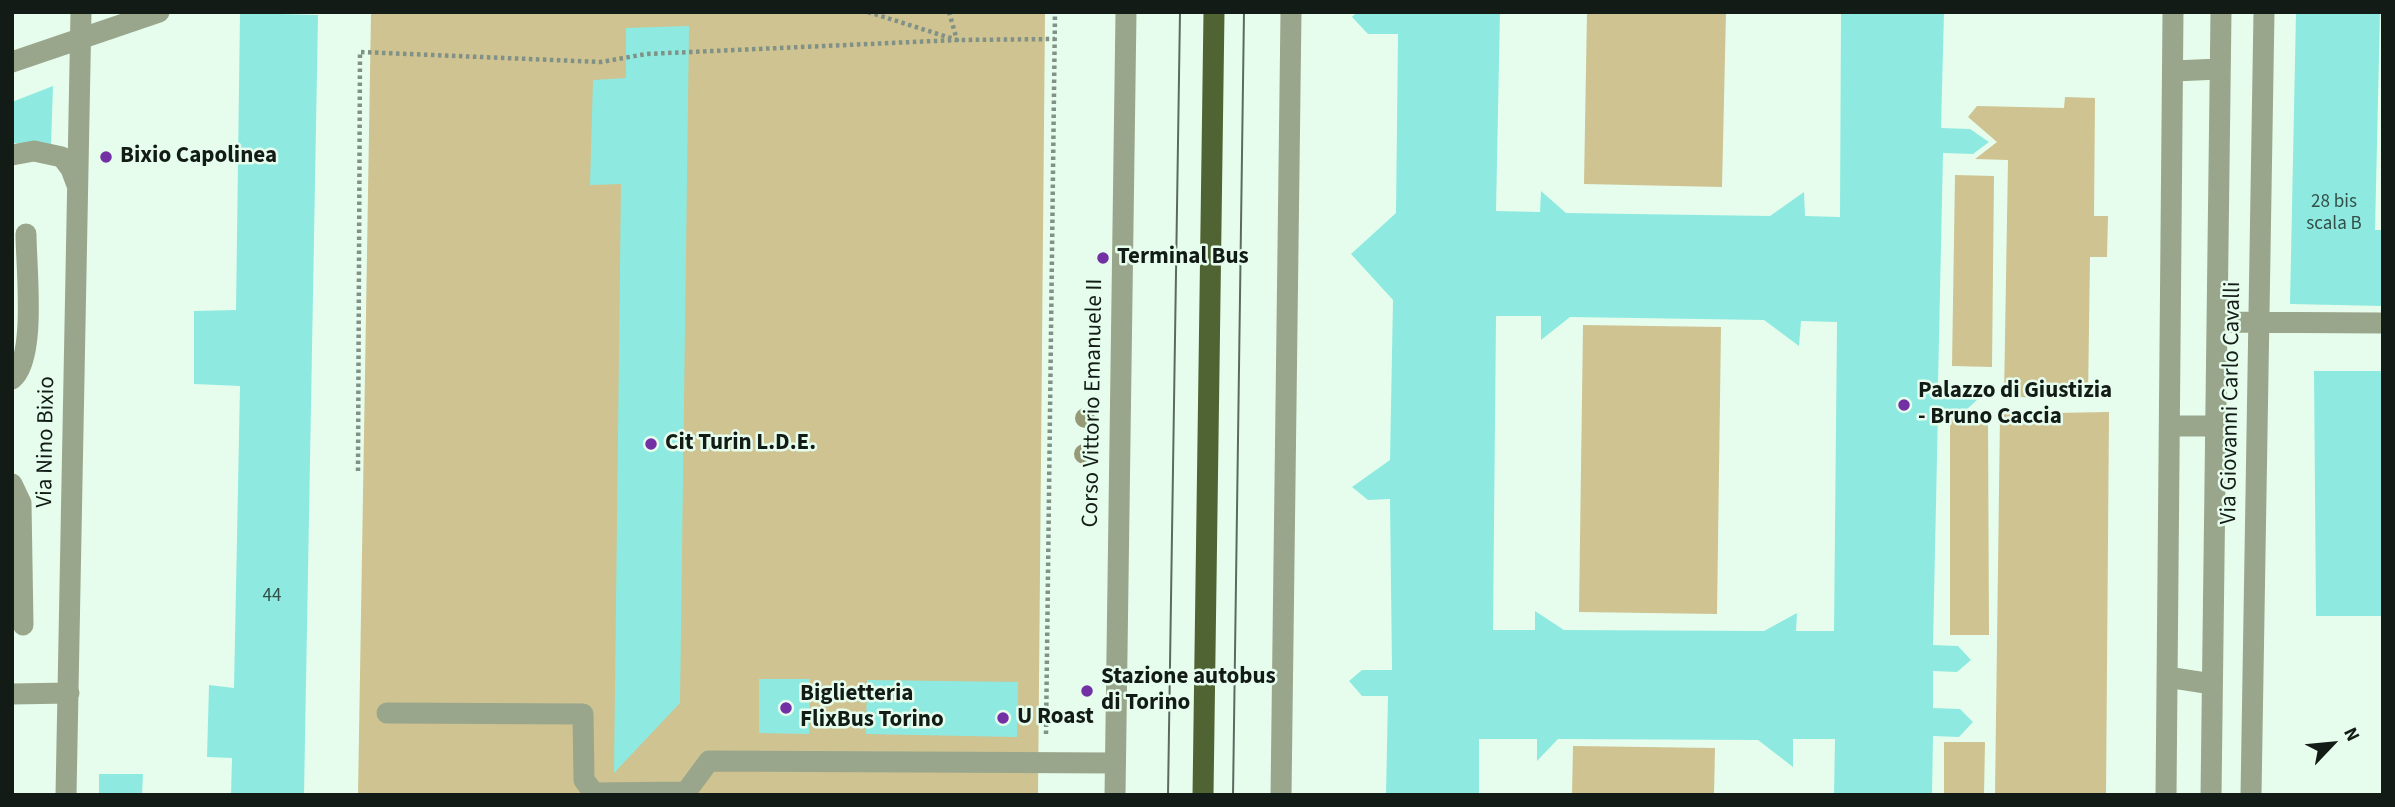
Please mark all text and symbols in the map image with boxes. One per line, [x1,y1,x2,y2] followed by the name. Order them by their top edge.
[120,143,277,171] place label: Bixio Capolinea
[98,149,114,165] marker: Bixio Capolinea
[2306,192,2362,236] house number: 28 bis scala B
[1117,244,1249,272] place label: Terminal Bus
[1095,250,1111,266] marker: Terminal Bus
[1078,278,1110,528] street label: Corso Vittorio Emanuele II
[2216,281,2248,525] street label: Via Giovanni Carlo Cavalli
[32,376,62,508] street label: Via Nino Bixio
[1918,378,2112,432] place label: Palazzo di Giustizia - Bruno Caccia
[1896,397,1912,413] marker: Palazzo di Giustizia - Bruno Caccia
[665,430,816,458] place label: Cit Turin L.D.E.
[643,436,659,452] marker: Cit Turin L.D.E.
[263,586,281,608] house number: 44
[1101,664,1276,718] place label: Stazione autobus di Torino
[800,681,944,735] place label: Biglietteria FlixBus Torino
[1079,683,1095,699] marker: Stazione autobus di Torino
[778,700,794,716] marker: Biglietteria FlixBus Torino
[1017,704,1094,732] place label: U Roast
[2297,709,2367,779] north arrow
[995,710,1011,726] marker: U Roast
[2336,723,2366,746] text: N

